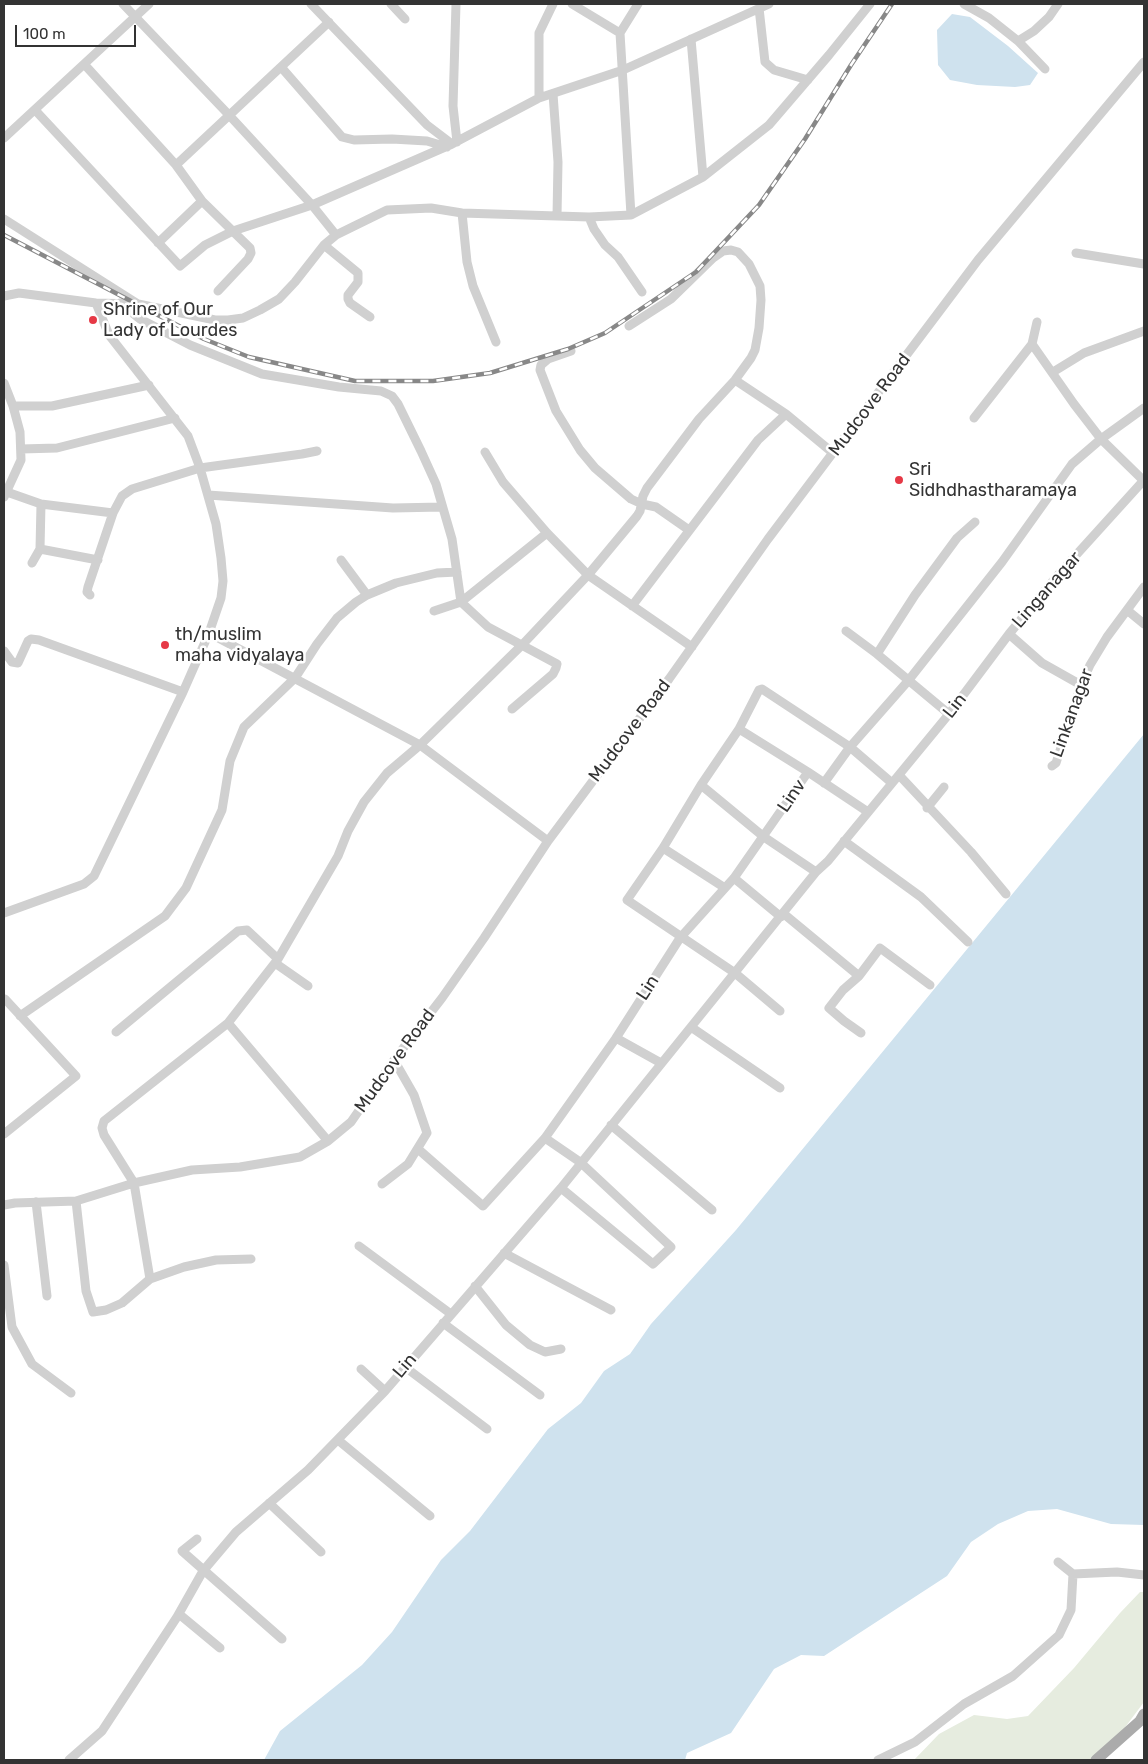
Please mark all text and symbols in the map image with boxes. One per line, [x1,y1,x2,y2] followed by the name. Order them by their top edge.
[18,15,139,47] scale bar
[23,25,65,43] text: 100 m
[103,299,237,342] place label: Shrine of Our Lady of Lourdes
[87,314,99,326] marker: Shrine of Our Lady of Lourdes
[824,350,916,460] street label: Mudcove Road
[909,459,1077,502] place label: Sri Sidhdhastharamaya
[893,474,905,486] marker: Sri Sidhdhastharamaya
[1008,547,1086,633] street label: Linganagar
[175,624,304,666] place label: th/muslim maha vidyalaya
[159,639,171,651] marker: th/muslim maha vidyalaya
[1046,666,1098,760] street label: Linkanagar
[584,676,676,786] street label: Mudcove Road
[939,689,971,723] street label: Lin
[773,775,811,817] street label: Linv
[632,971,664,1005] street label: Lin
[350,1005,440,1117] street label: Mudcove Road
[389,1349,421,1383] street label: Lin

